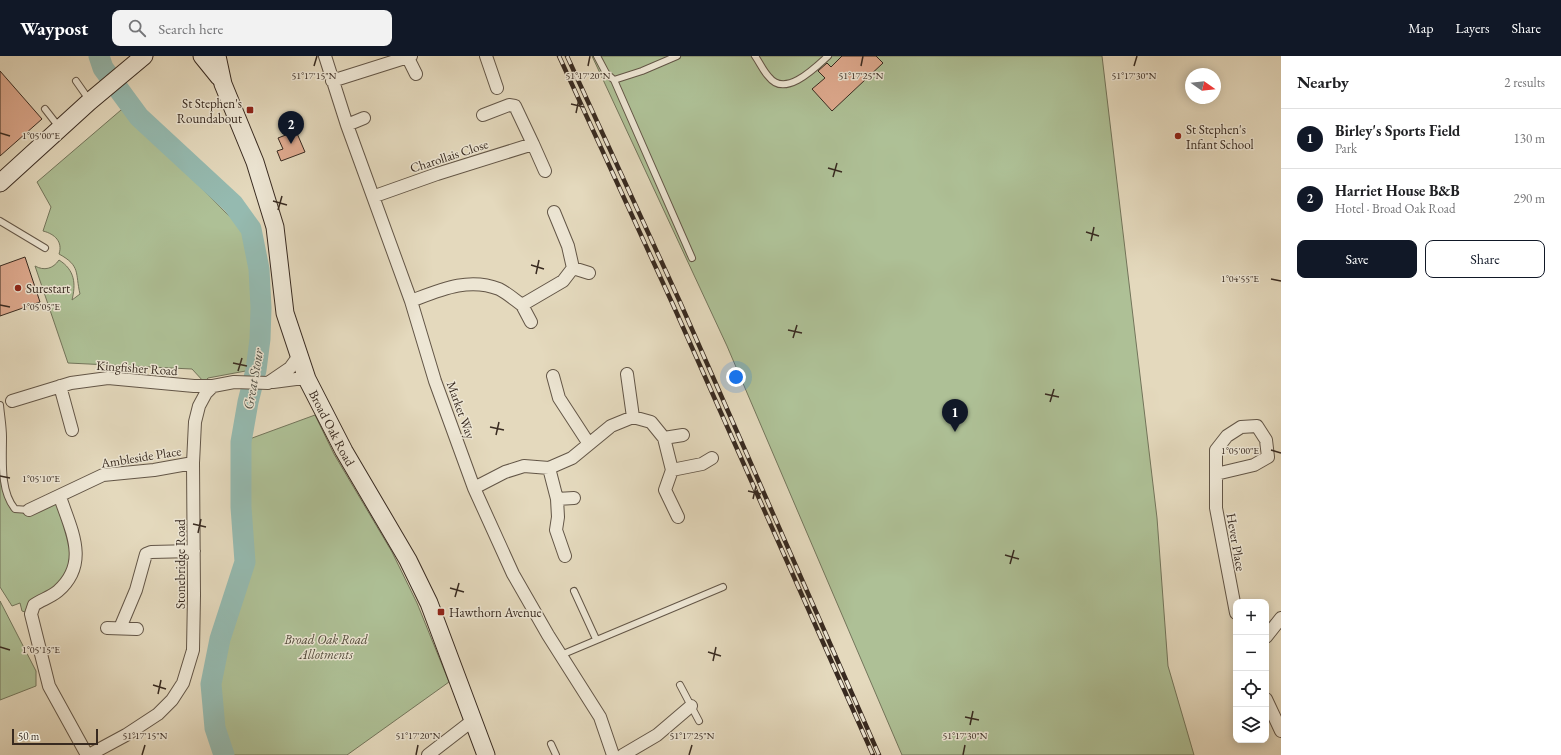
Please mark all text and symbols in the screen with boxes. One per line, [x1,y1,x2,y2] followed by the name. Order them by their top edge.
[112,10,392,46] search box
[20,16,88,41] text: Waypost
[126,17,148,39] icon: search
[158,19,223,38] text: Search here
[1408,19,1433,37] text: Map
[1455,19,1490,37] text: Layers
[1512,19,1541,37] text: Share
[1185,68,1221,104] north arrow
[292,69,337,82] text: 51°17'15"N
[566,69,611,82] text: 51°17'20"N
[839,69,884,82] text: 51°17'25"N
[1112,69,1157,82] text: 51°17'30"N
[1297,71,1349,93] text: Nearby
[1504,74,1545,91] text: 2 results
[177,95,242,127] place label: St Stephen's Roundabout
[245,105,255,115] marker: St Stephen's Roundabout
[278,111,304,144] pin: 2
[1186,121,1254,153] place label: St Stephen's Infant School
[1335,121,1460,140] text: Birley's Sports Field
[22,129,60,142] text: 1°05'00"E
[1307,130,1313,147] text: 1
[1514,130,1545,147] text: 130 m
[1173,131,1183,141] marker: St Stephen's Infant School
[408,135,490,177] street label: Charollais Close
[1335,140,1357,157] text: Park
[1335,181,1460,200] text: Harriet House B&B
[1307,190,1313,207] text: 2
[1514,190,1545,207] text: 290 m
[1335,200,1456,217] text: Hotel · Broad Oak Road
[1297,240,1417,278] button: Save
[1425,240,1545,278] button: Share
[1221,272,1259,285] text: 1°04'55"E
[26,280,70,297] place label: Surestart
[13,283,23,293] marker: Surestart
[22,300,60,313] text: 1°05'05"E
[239,346,267,411] water label: Great Stour
[96,357,179,379] street label: Kingfisher Road
[726,367,746,387] your location
[443,379,479,441] street label: Market Way
[305,387,360,469] street label: Broad Oak Road
[942,399,968,432] pin: 1
[99,442,182,472] street label: Ambleside Place
[1221,444,1259,457] text: 1°05'00"E
[22,472,60,485] text: 1°05'10"E
[1223,512,1249,572] street label: Hever Place
[172,519,189,609] street label: Stonebridge Road
[1233,599,1269,743] map controls
[1233,599,1269,635] button: +
[449,604,542,621] place label: Hawthorn Avenue
[436,607,446,617] marker: Hawthorn Avenue
[283,631,368,663] park label: Broad Oak Road Allotments
[1233,635,1269,671] button: −
[22,643,60,656] text: 1°05'15"E
[1233,671,1269,707] button: locate
[1233,707,1269,743] button: layers
[12,727,98,746] scale bar
[18,729,39,743] text: 50 m
[123,729,168,742] text: 51°17'15"N
[396,729,441,742] text: 51°17'20"N
[670,729,715,742] text: 51°17'25"N
[943,729,988,742] text: 51°17'30"N

